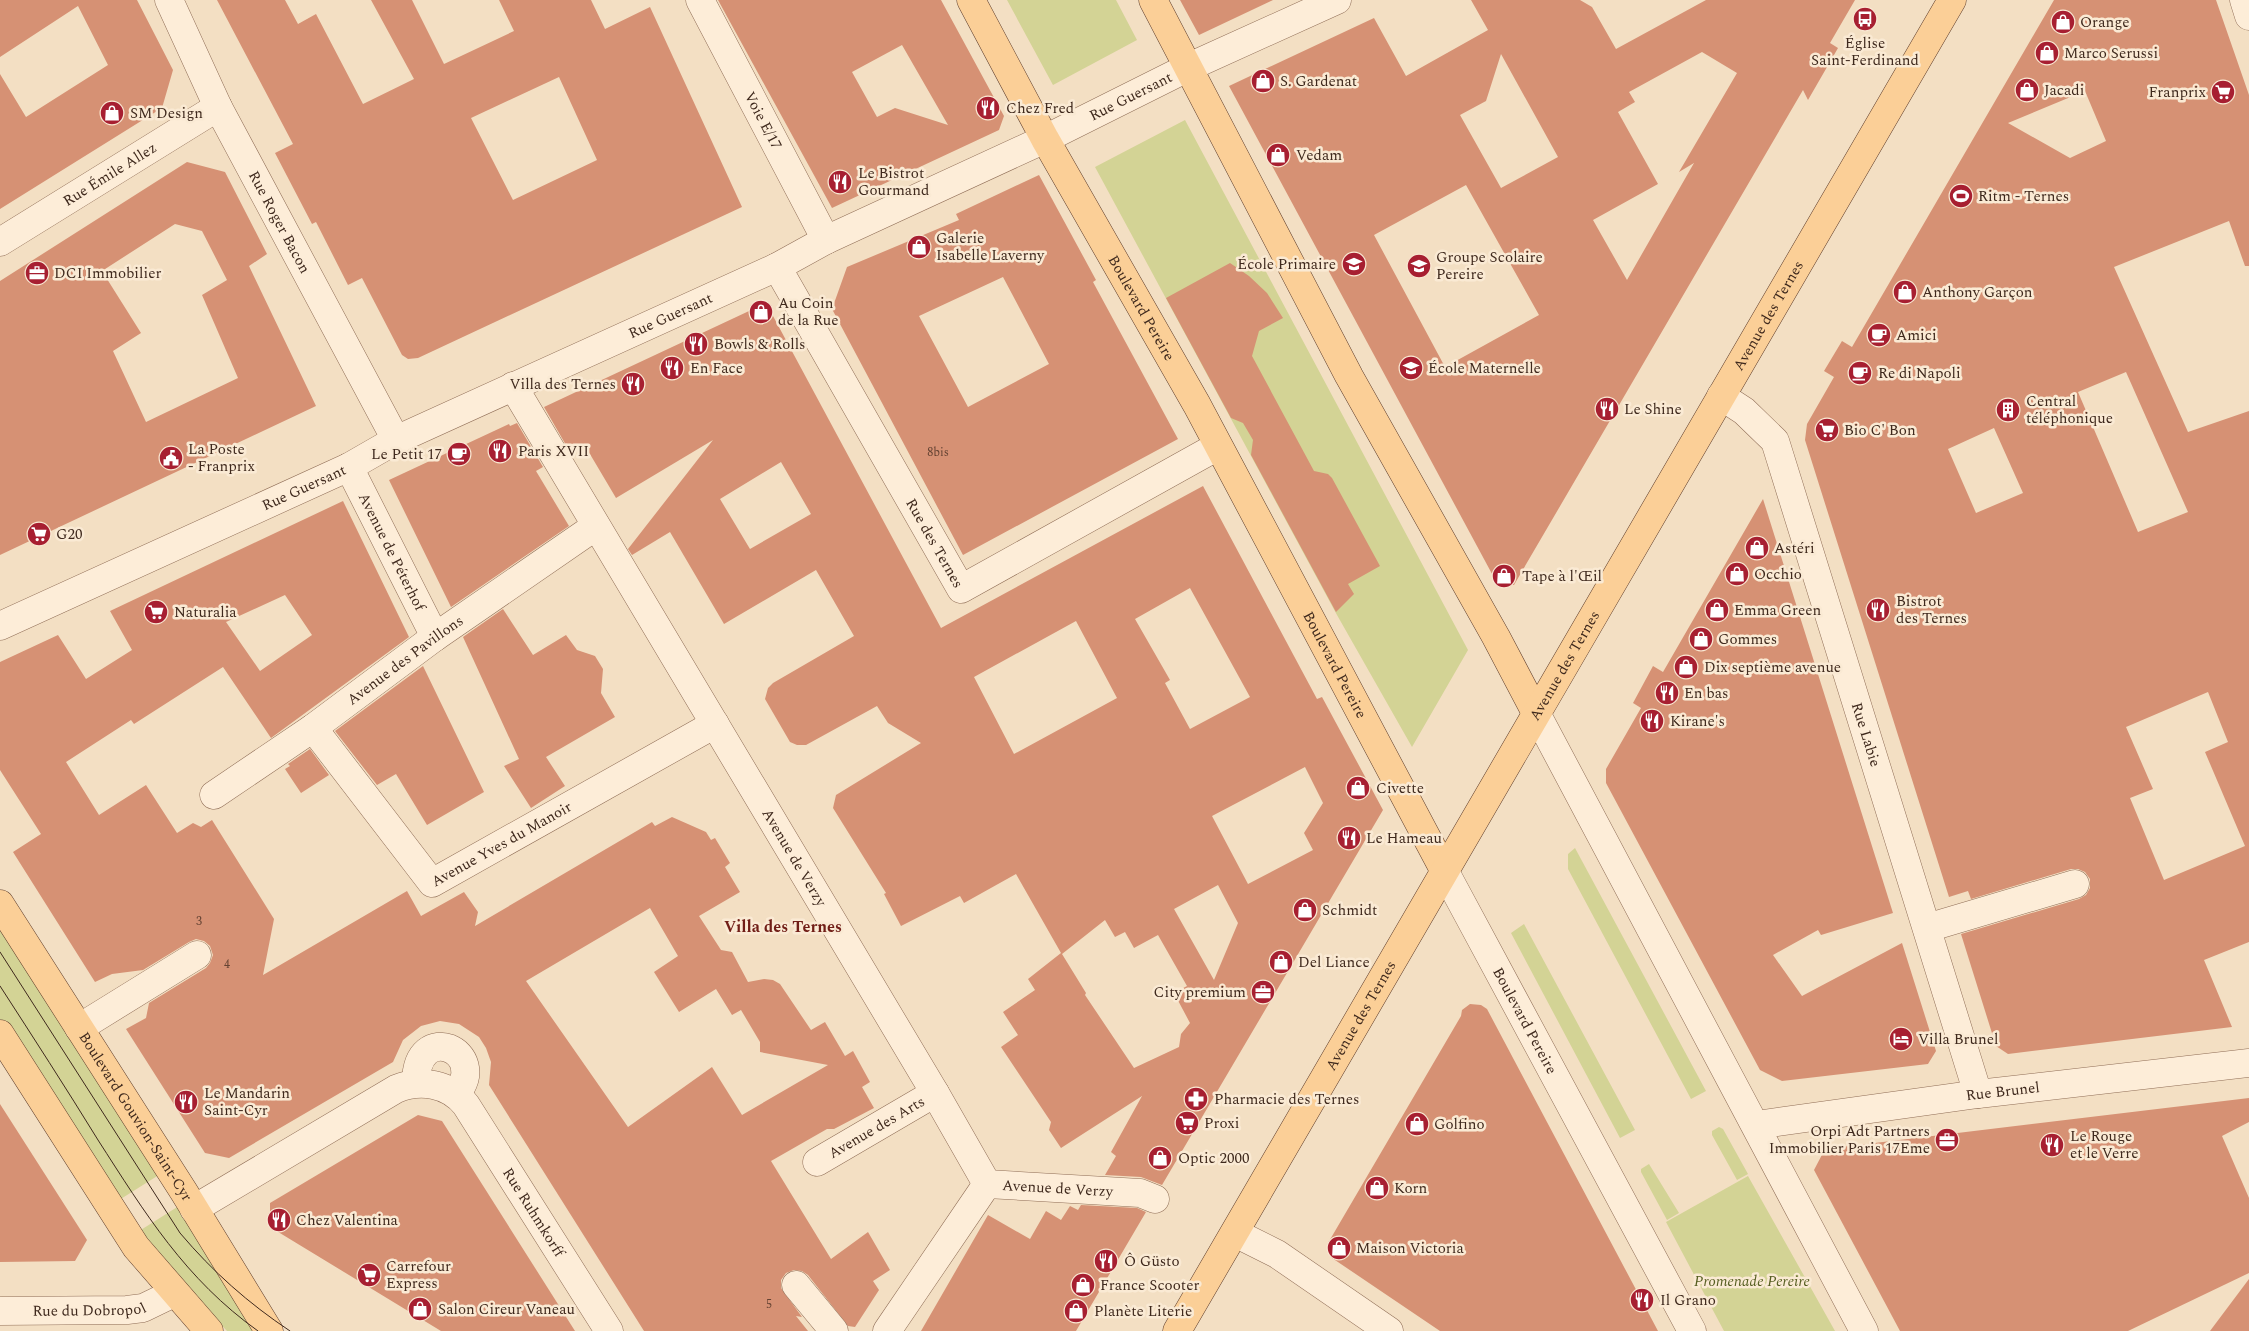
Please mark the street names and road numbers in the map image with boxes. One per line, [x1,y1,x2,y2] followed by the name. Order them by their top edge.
[1085,66,1176,127] street label: Rue Guersant
[738,88,788,154] street label: Voie E/17
[59,137,161,212] street label: Rue Émile Allez
[242,167,316,278] street label: Rue Roger Bacon
[1102,251,1180,365] street label: Boulevard Pereire
[1727,256,1810,375] street label: Avenue des Ternes
[625,287,716,345] street label: Rue Guersant
[258,459,350,517] street label: Rue Guersant
[352,489,432,617] street label: Avenue de Péterhof
[899,494,969,593] street label: Rue des Ternes
[1524,606,1606,725] street label: Avenue des Ternes
[1297,607,1373,723] street label: Boulevard Pereire
[342,610,468,711] street label: Avenue des Pavillons
[1845,700,1887,770] street label: Rue Labie
[427,796,576,893] street label: Avenue Yves du Manoir
[756,804,833,912] street label: Avenue de Verzy
[1320,956,1402,1075] street label: Avenue des Ternes
[1486,963,1563,1079] street label: Boulevard Pereire
[72,1027,198,1206] street label: Boulevard Gouvion-Saint-Cyr
[1964,1076,2041,1108] street label: Rue Brunel
[824,1090,929,1165] street label: Avenue des Arts
[496,1163,571,1263] street label: Rue Ruhmkorff
[1002,1174,1114,1203] street label: Avenue de Verzy
[32,1297,150,1323] street label: Rue du Dobropol

